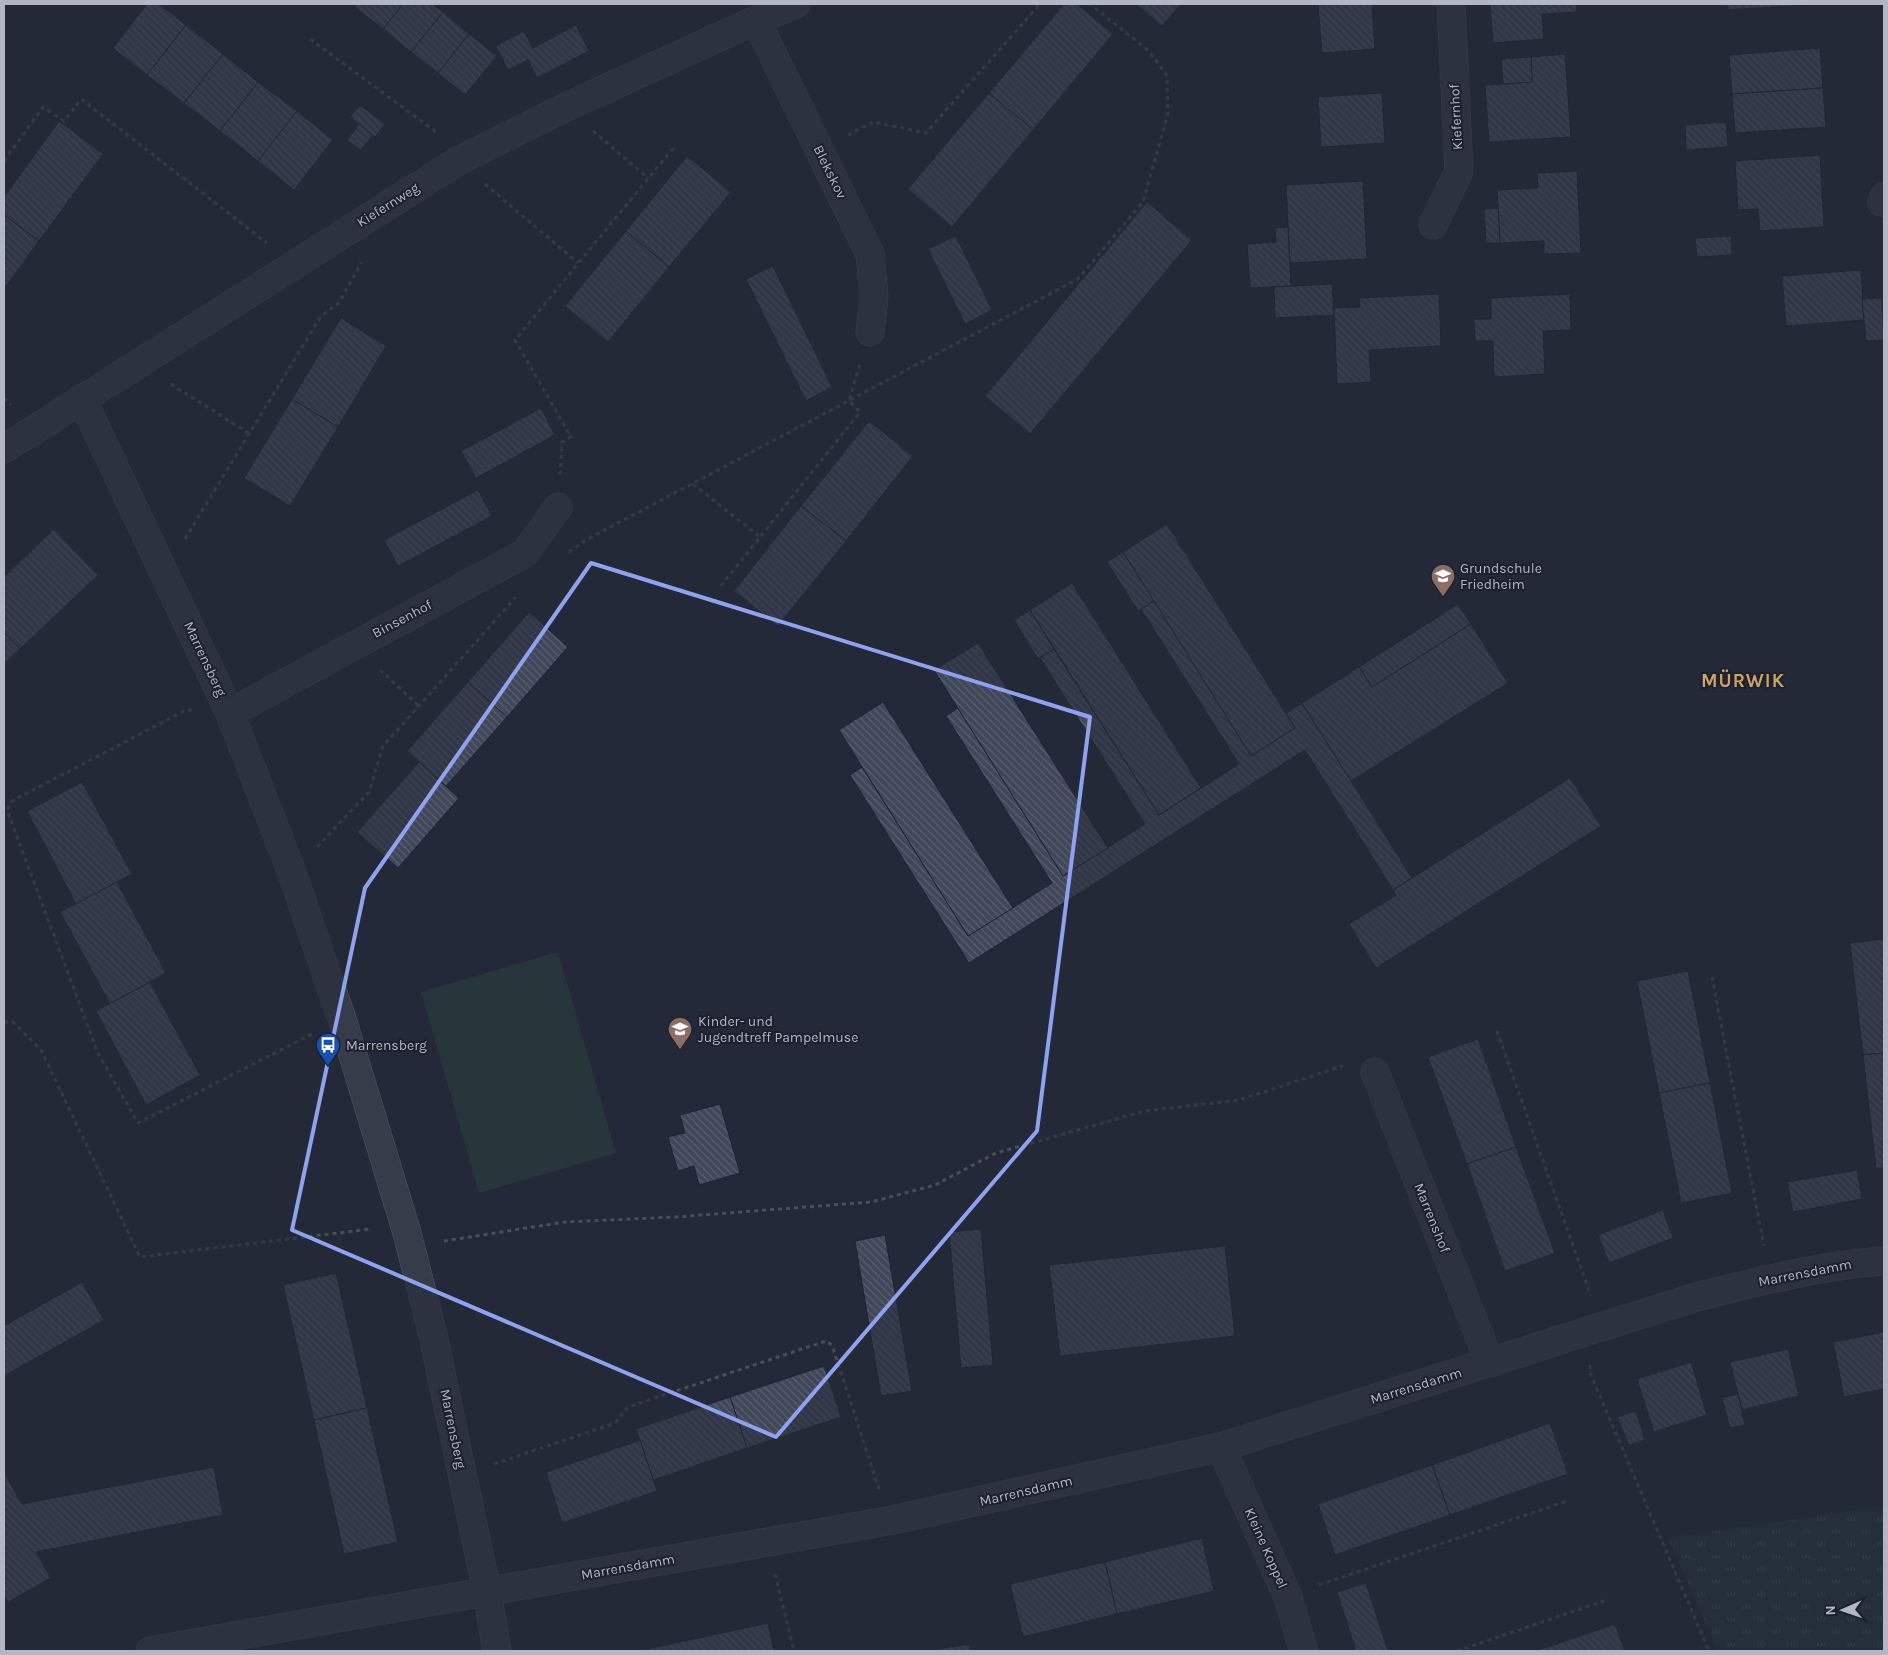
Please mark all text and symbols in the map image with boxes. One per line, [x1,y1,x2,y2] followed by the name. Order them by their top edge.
[1446,83,1466,151] street label: Kiefernhof
[810,142,850,202] street label: Blekskov
[354,179,423,231] street label: Kiefernweg
[1460,560,1542,593] place label: Grundschule Friedheim
[1430,563,1456,597] school or university icon: Grundschule Friedheim
[369,596,435,642] street label: Binsenhof
[180,619,230,699] street label: Marrensberg
[1701,669,1785,692] district label: MÜRWIK
[698,1013,858,1046] place label: Kinder- und Jugendtreff Pampelmuse
[667,1016,693,1050] school or university icon: Kinder- und Jugendtreff Pampelmuse
[315,1032,341,1066] bus stop icon: Marrensberg
[346,1037,427,1054] place label: Marrensberg
[1410,1181,1454,1255] street label: Marrenshof
[1757,1256,1853,1290] street label: Marrensdamm
[1368,1364,1464,1408] street label: Marrensdamm
[436,1388,470,1470] street label: Marrensberg
[978,1472,1074,1510] street label: Marrensdamm
[1241,1505,1291,1591] street label: Kleine Koppel
[580,1550,676,1584] street label: Marrensdamm
[1818,1585,1868,1635] north arrow
[1822,1605,1839,1616] text: N

